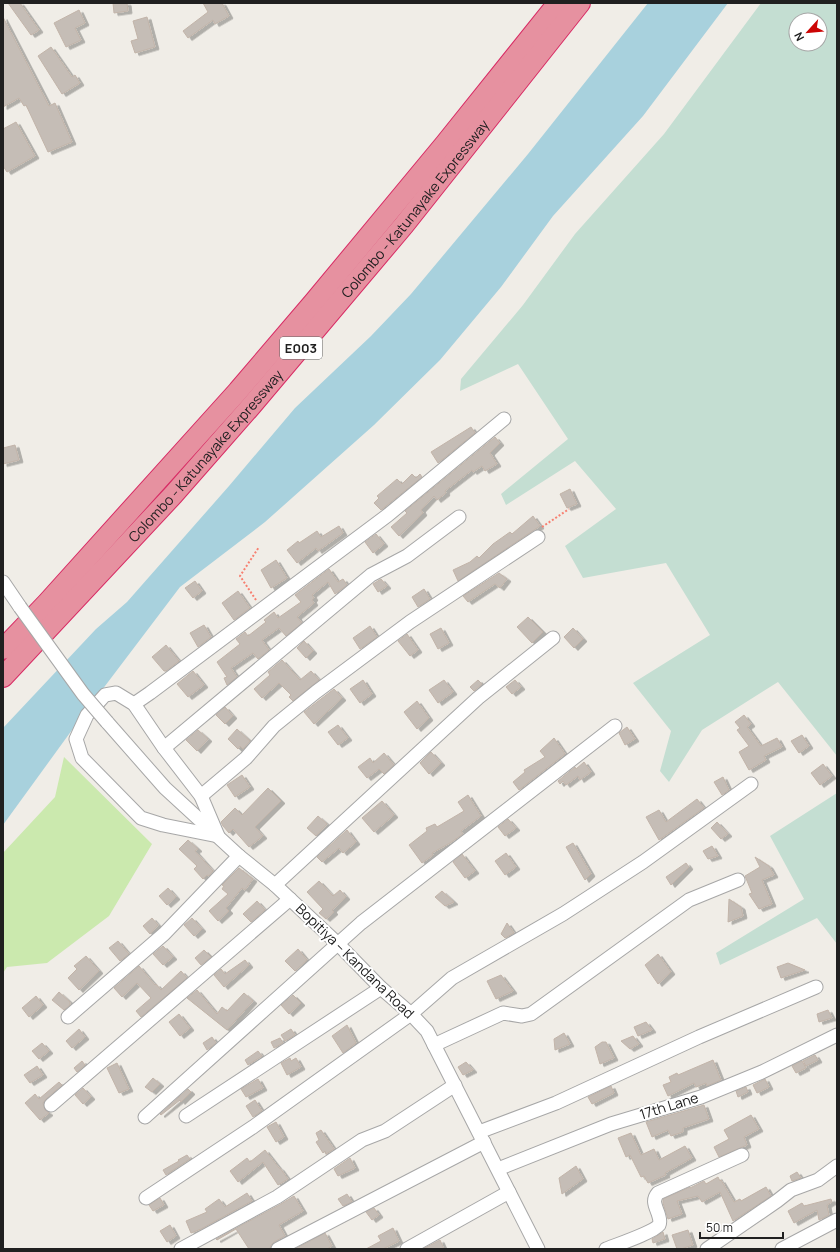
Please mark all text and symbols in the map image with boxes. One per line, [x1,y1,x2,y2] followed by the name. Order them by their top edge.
[788,12,828,52] north arrow
[790,30,807,44] text: N
[337,115,493,302] street label: Colombo - Katunayake Expressway
[280,337,322,359] road number: E003
[124,365,287,546] street label: Colombo - Katunayake Expressway
[292,899,419,1022] street label: Bopitiya – Kandana Road
[637,1088,701,1123] street label: 17th Lane
[700,1214,783,1240] scale bar
[706,1219,733,1236] text: 50 m

